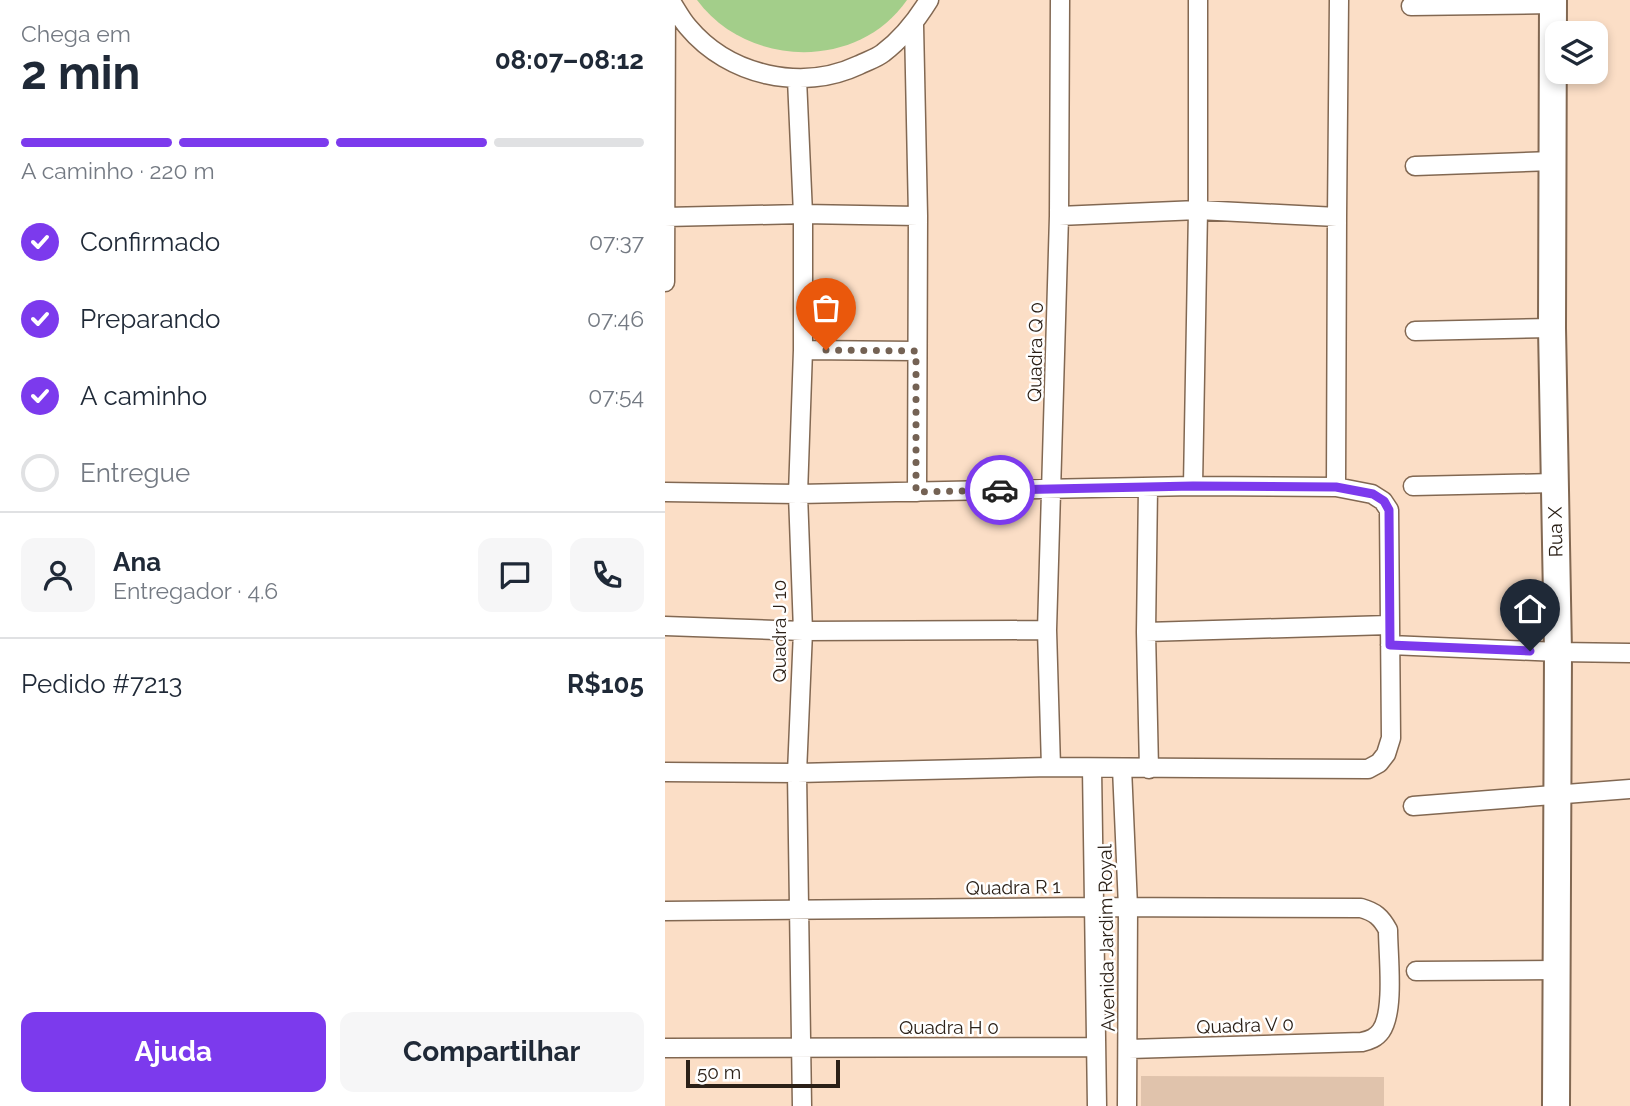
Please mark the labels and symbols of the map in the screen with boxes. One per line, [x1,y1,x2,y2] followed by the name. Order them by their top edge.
[796,278,856,350] pin
[1023,302,1047,402] street label: Quadra Q 0
[965,455,1035,525] courier
[1544,507,1566,557] street label: Rua X
[1500,579,1560,651] pin
[768,580,790,682] street label: Quadra J 10
[1093,843,1119,1032] street label: Avenida Jardim Royal
[965,875,1061,899] street label: Quadra R 1
[1196,1012,1294,1038] street label: Quadra V 0
[899,1016,999,1038] street label: Quadra H 0
[686,1057,840,1089] scale bar

